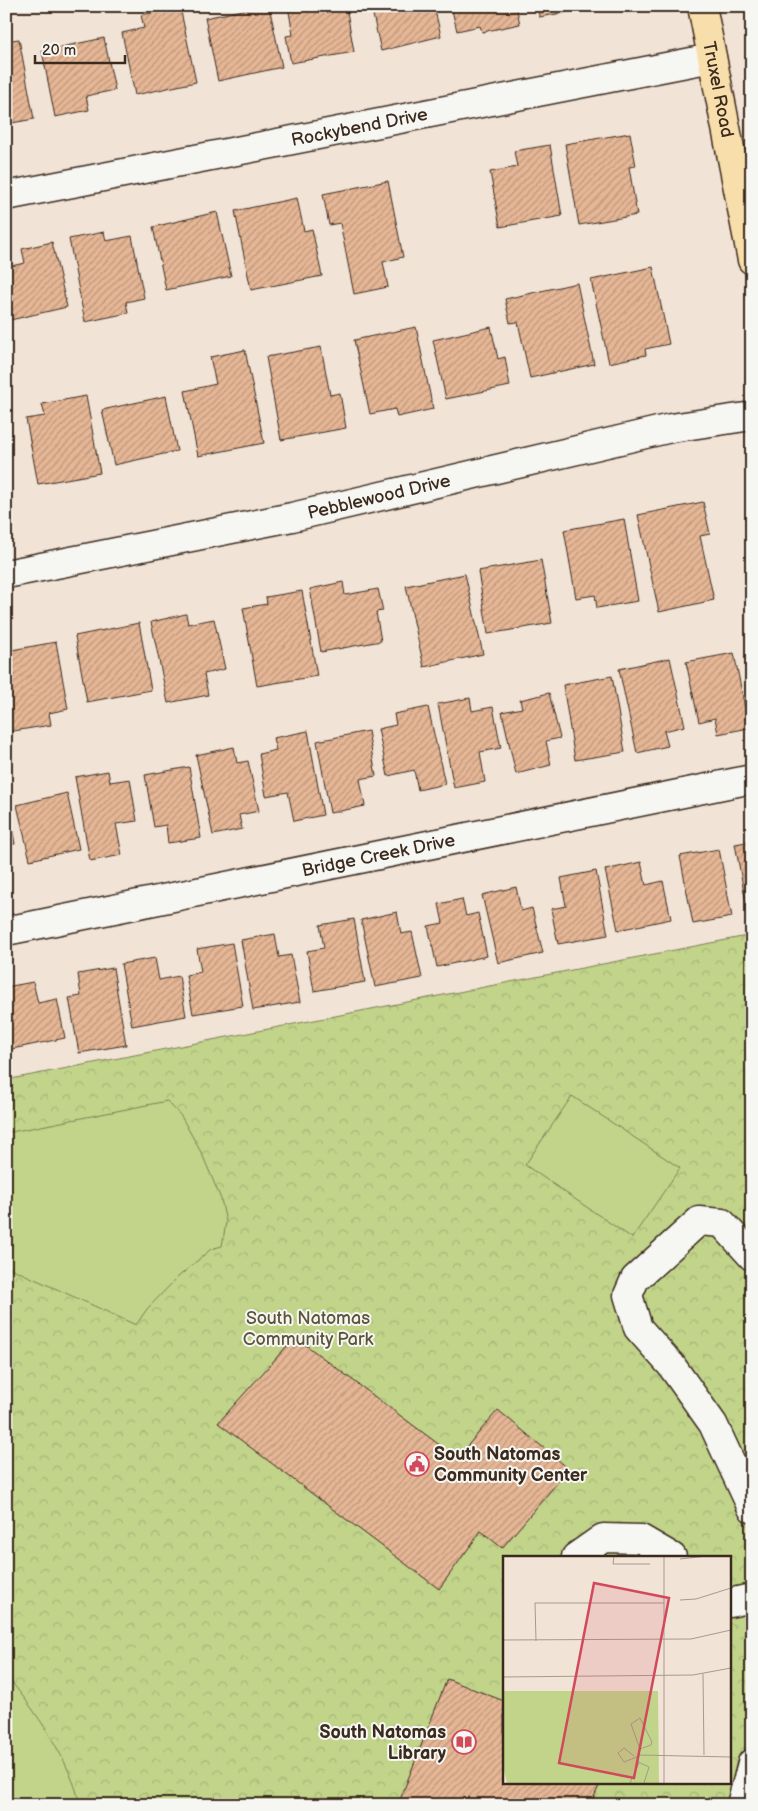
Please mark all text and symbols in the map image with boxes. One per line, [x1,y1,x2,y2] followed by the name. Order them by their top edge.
[35,32,125,64] scale bar
[699,40,738,139] street label: Truxel Road
[42,41,76,60] text: 20 m
[289,103,430,151] street label: Rockybend Drive
[305,470,453,523] street label: Pebblewood Drive
[300,829,457,881] street label: Bridge Creek Drive
[243,1308,373,1350] park label: South Natomas Community Park
[434,1444,588,1486] place label: South Natomas Community Center
[404,1451,430,1477] public building icon: South Natomas Community Center
[503,1556,730,1784] inset map
[320,1722,447,1764] place label: South Natomas Library
[451,1729,477,1755] library icon: South Natomas Library

